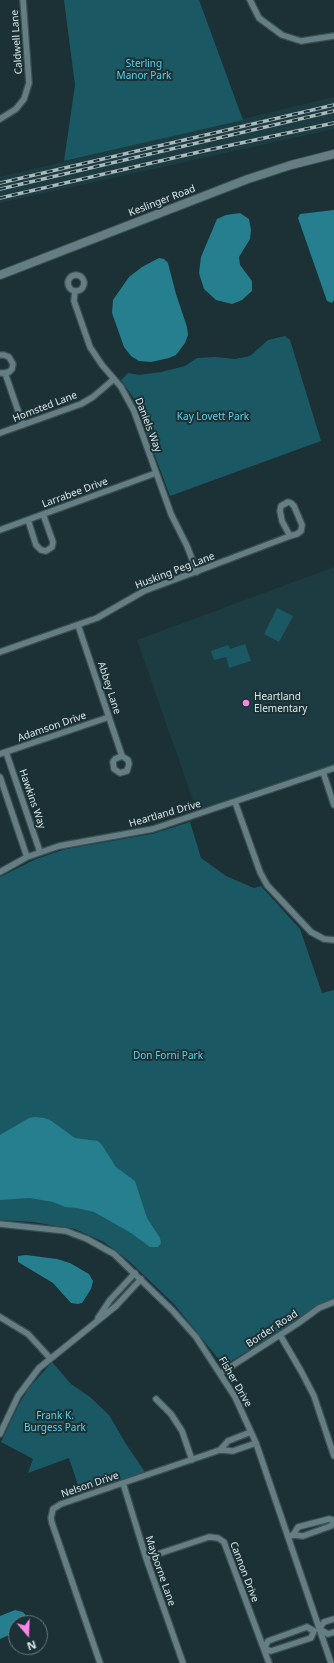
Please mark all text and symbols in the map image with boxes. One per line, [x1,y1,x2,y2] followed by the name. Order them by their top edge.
[9,9,25,75] street label: Caldwell Lane
[117,58,171,82] park label: Sterling Manor Park
[127,183,197,219] street label: Keslinger Road
[11,389,79,425] street label: Homsted Lane
[132,396,164,454] street label: Daniels Way
[177,411,249,423] park label: Kay Lovett Park
[40,476,110,510] street label: Larrabee Drive
[133,550,217,592] street label: Husking Peg Lane
[95,660,123,716] street label: Abbey Lane
[254,691,307,714] place label: Heartland Elementary
[241,698,251,708] marker: Heartland Elementary
[16,710,88,744] street label: Adamson Drive
[16,768,48,830] street label: Hawkins Way
[128,798,202,830] street label: Heartland Drive
[133,1050,203,1062] park label: Don Forni Park
[244,1308,300,1350] street label: Border Road
[216,1355,254,1409] street label: Fisher Drive
[24,1410,86,1434] park label: Frank K. Burgess Park
[60,1470,120,1500] street label: Nelson Drive
[142,1534,178,1608] street label: Mayborne Lane
[227,1540,261,1604] street label: Cannon Drive
[8,1615,48,1655] north arrow
[25,1637,38,1654] text: N

